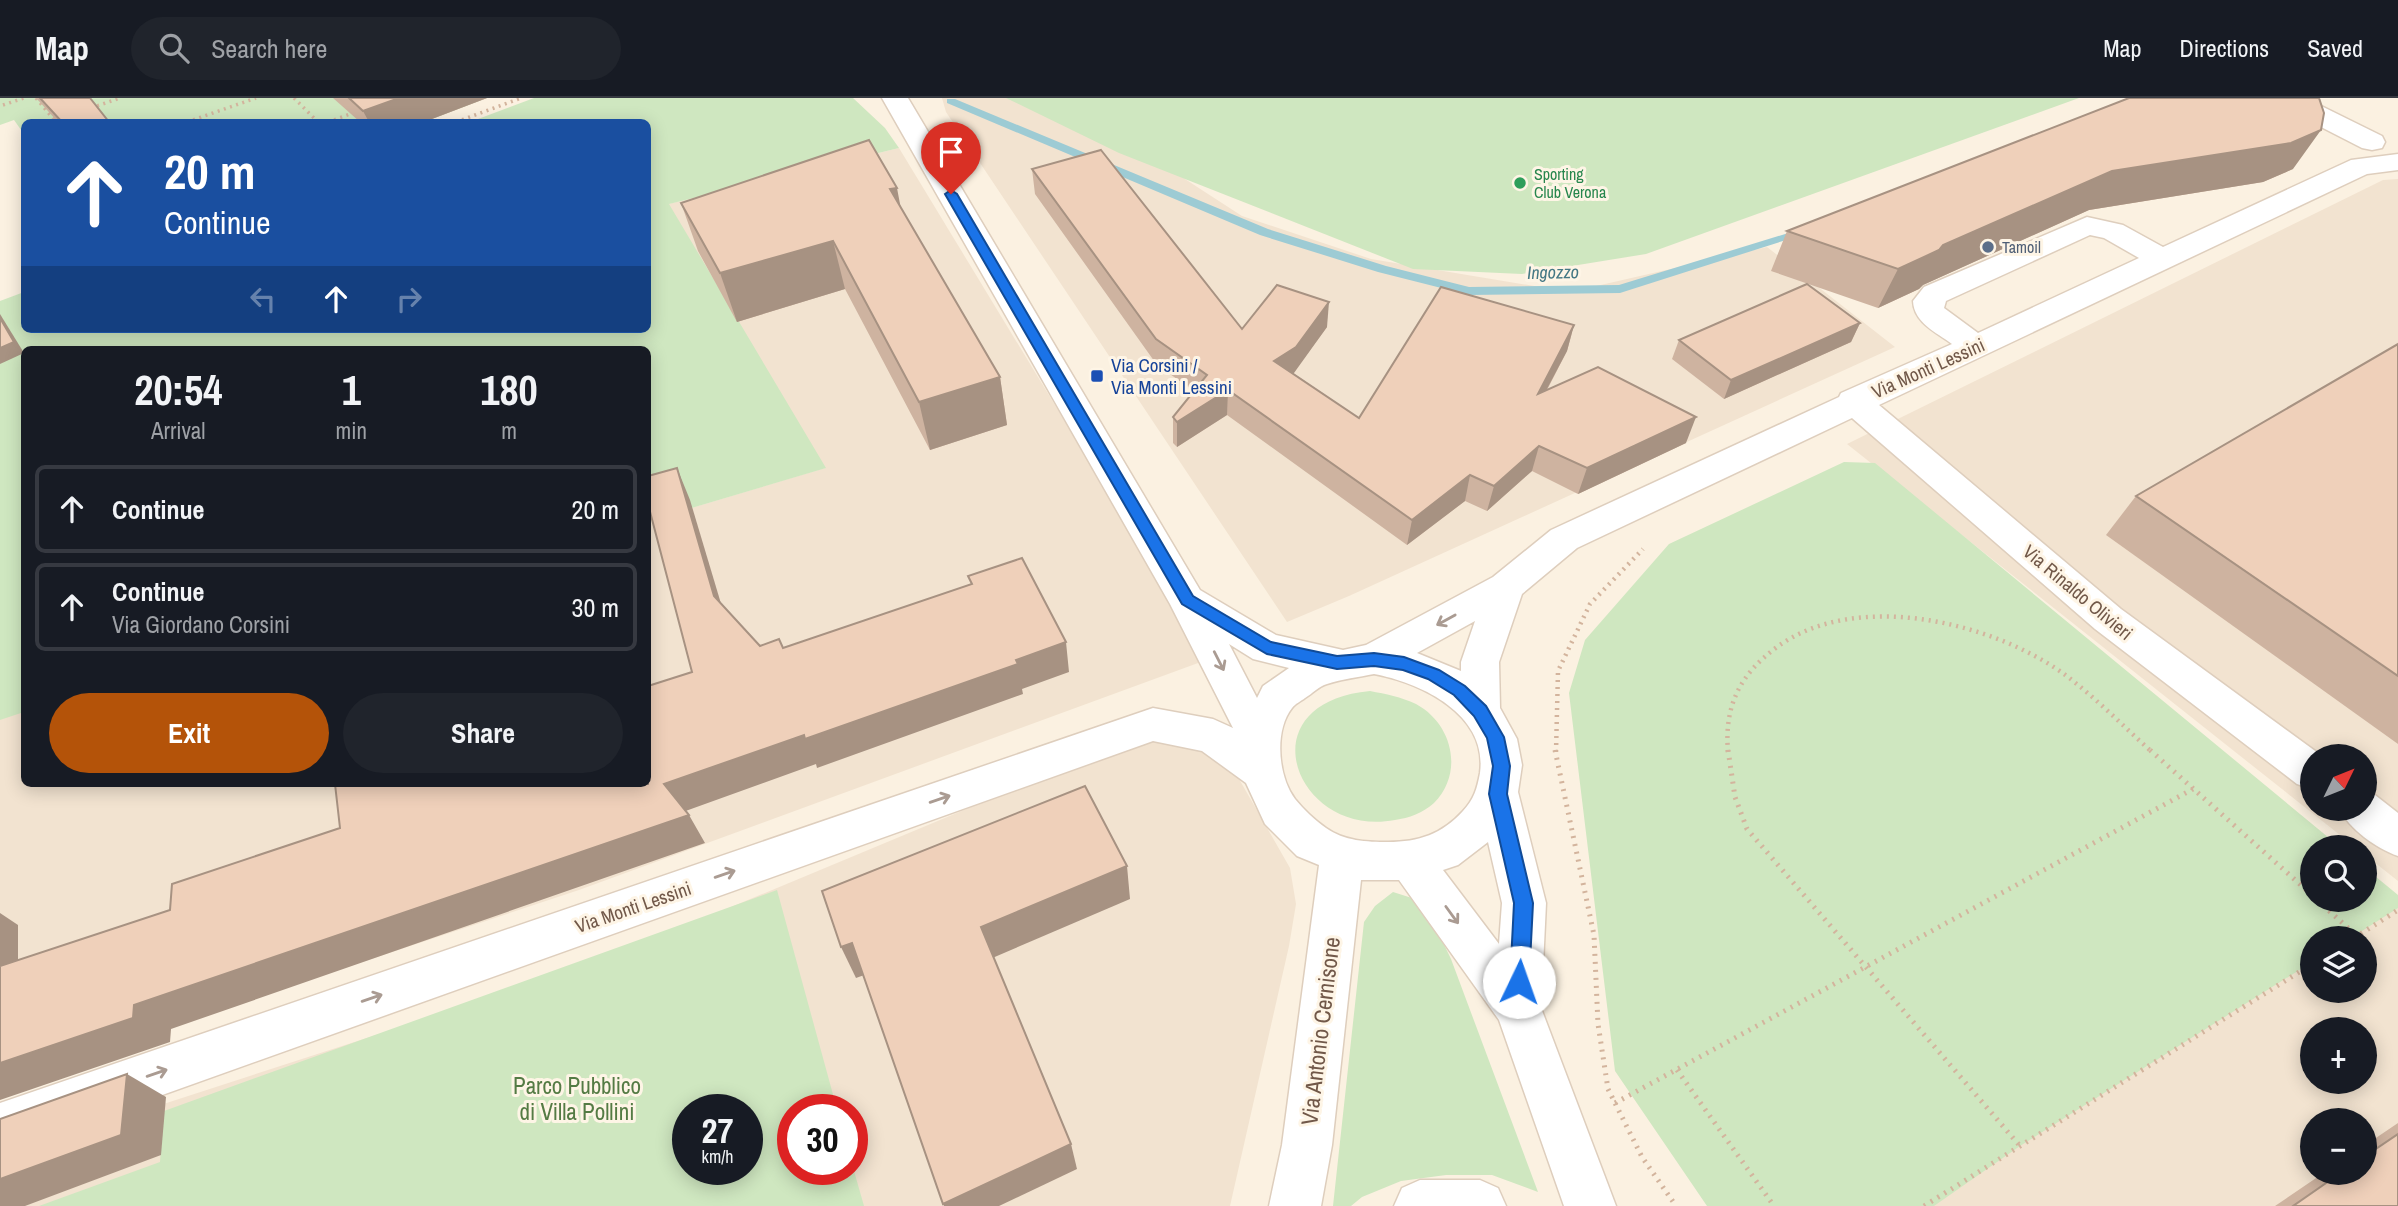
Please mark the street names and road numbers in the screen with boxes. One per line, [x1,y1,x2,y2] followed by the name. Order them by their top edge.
[1867,332,1989,404] street label: Via Monti Lessini
[2018,538,2138,646] street label: Via Rinaldo Olivieri
[572,875,694,939] street label: Via Monti Lessini
[1293,935,1347,1127] street label: Via Antonio Cernisone

